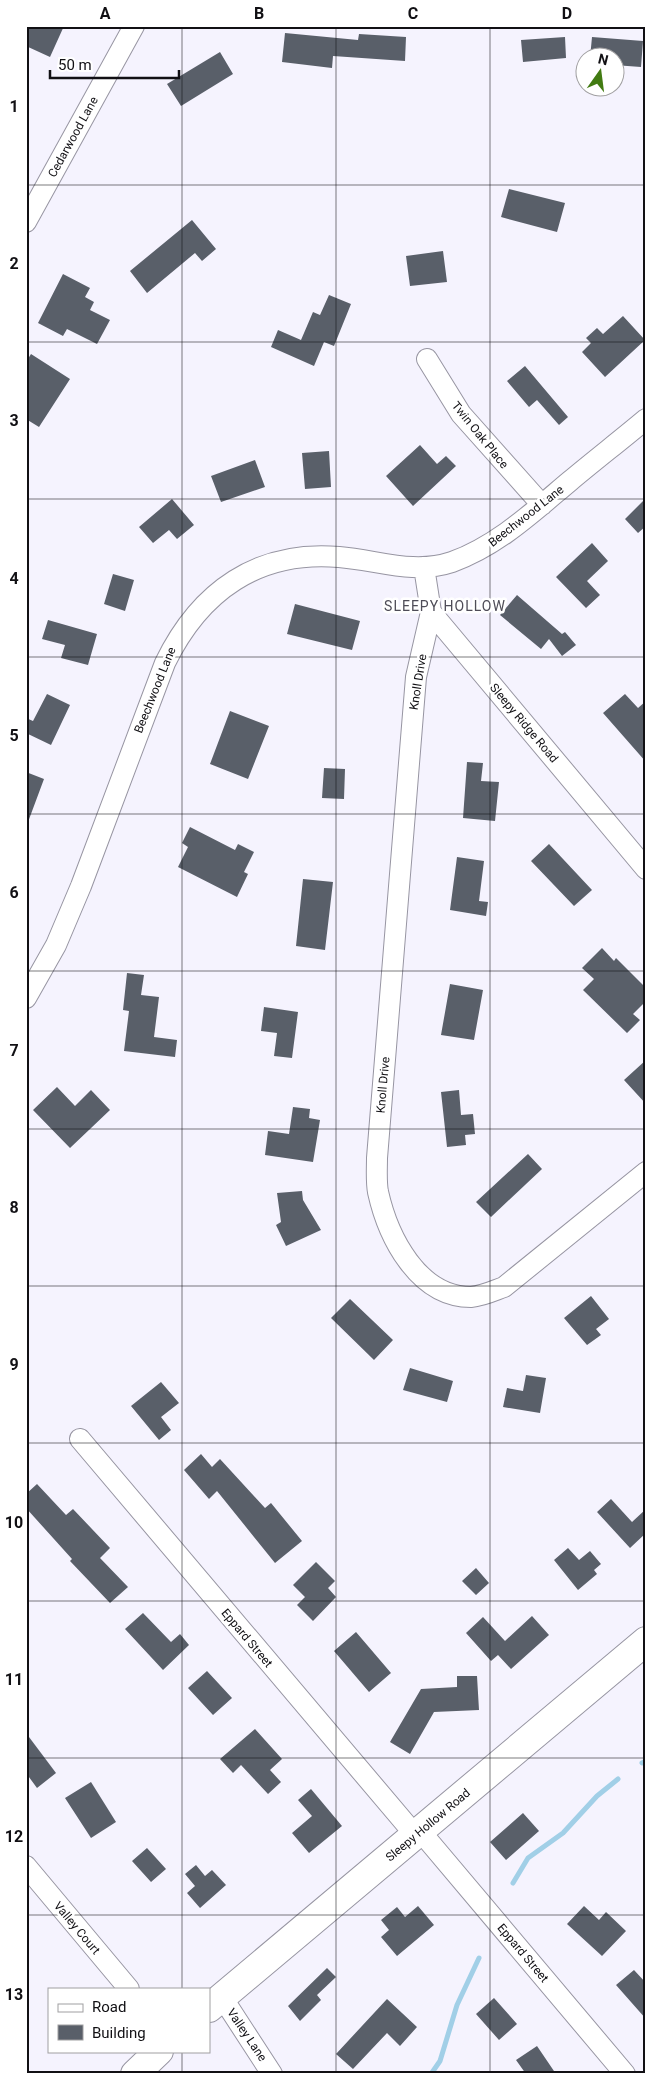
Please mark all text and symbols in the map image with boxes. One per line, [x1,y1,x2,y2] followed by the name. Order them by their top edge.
[100,4,111,23] text: A
[254,4,264,23] text: B
[408,4,418,23] text: C
[562,4,572,23] text: D
[50,48,179,80] scale bar
[574,48,624,98] north arrow
[596,50,610,68] text: N
[58,56,92,74] text: 50 m
[45,94,101,180] street label: Cedarwood Lane
[9,97,19,116] text: 1
[9,254,19,273] text: 2
[449,399,511,471] street label: Twin Oak Place
[9,411,19,430] text: 3
[486,482,566,550] street label: Beechwood Lane
[9,569,19,588] text: 4
[384,598,506,614] district label: SLEEPY HOLLOW
[131,645,179,735] street label: Beechwood Lane
[407,653,429,711] street label: Knoll Drive
[487,681,561,765] street label: Sleepy Ridge Road
[9,726,19,745] text: 5
[9,883,19,902] text: 6
[9,1041,19,1060] text: 7
[374,1056,392,1114] street label: Knoll Drive
[9,1198,19,1217] text: 8
[9,1355,19,1374] text: 9
[5,1513,23,1532] text: 10
[218,1606,276,1670] street label: Eppard Street
[5,1670,23,1689] text: 11
[383,1786,473,1864] street label: Sleepy Hollow Road
[5,1827,23,1846] text: 12
[51,1899,103,1957] street label: Valley Court
[494,1921,552,1985] street label: Eppard Street
[5,1985,23,2004] text: 13
[48,1988,210,2052] legend
[92,1998,126,2016] text: Road
[224,2006,270,2064] street label: Valley Lane
[92,2024,146,2042] text: Building

